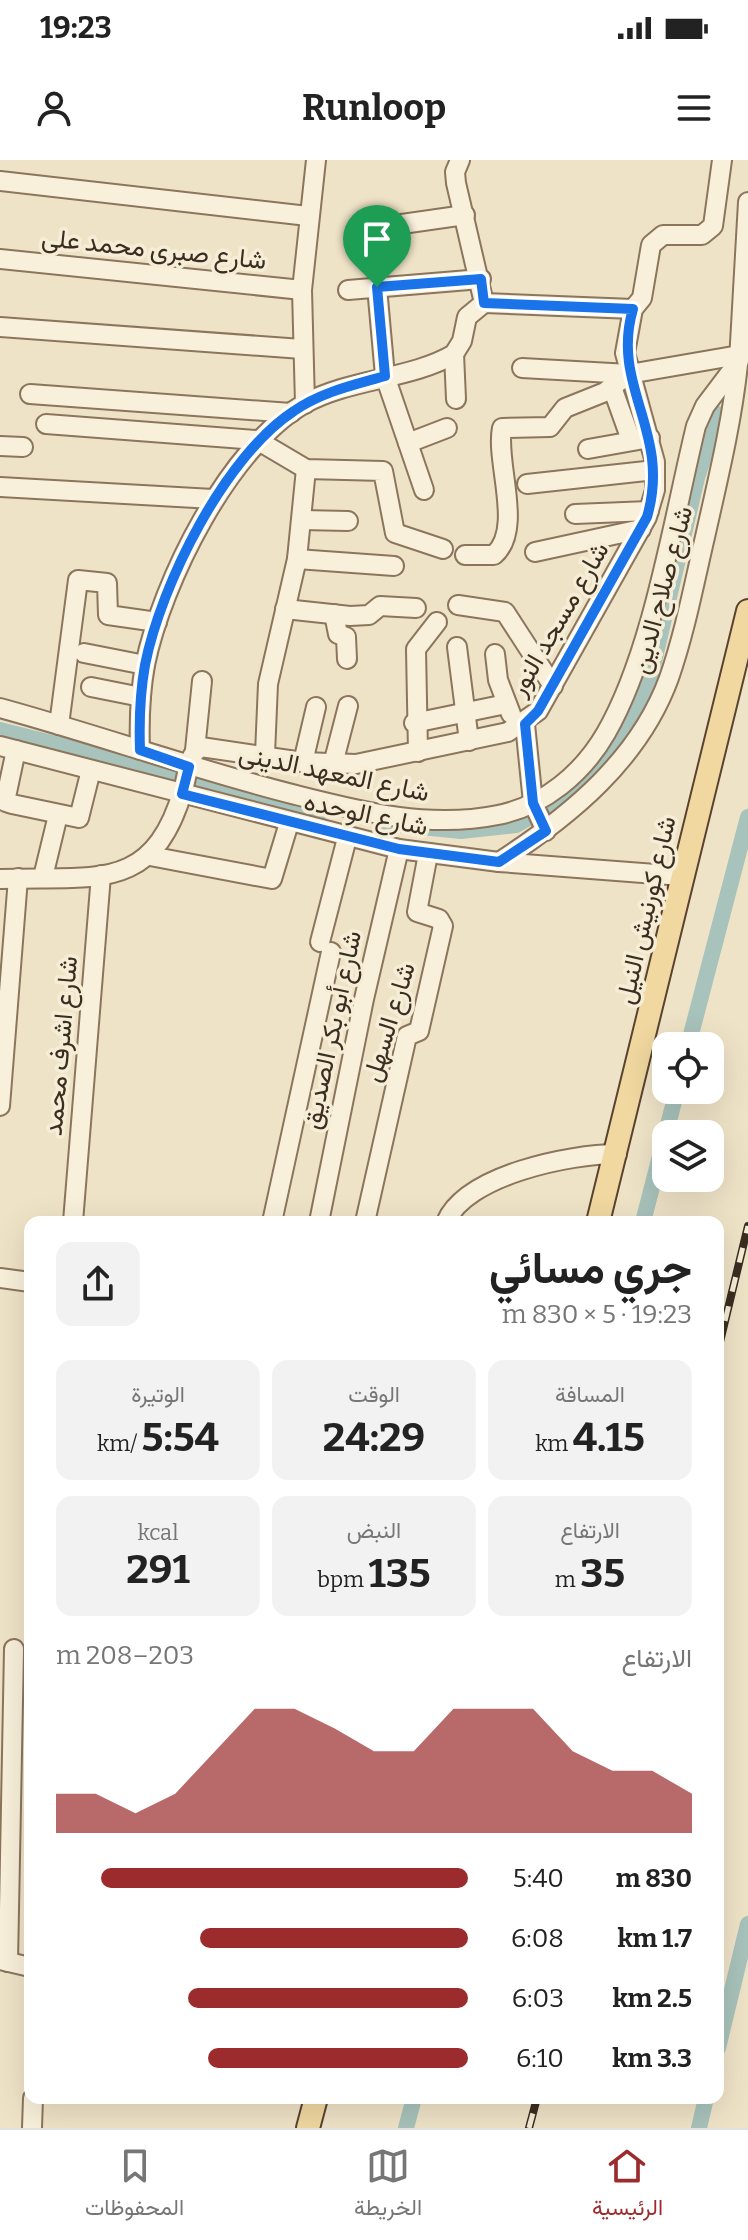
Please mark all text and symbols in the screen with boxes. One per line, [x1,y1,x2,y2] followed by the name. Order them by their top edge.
[40,10,112,46] text: 19:23
[32,86,76,130] icon: person
[302,86,446,130] text: Runloop
[672,86,716,130] icon: menu
[343,205,411,287] pin
[355,217,399,261] icon: arrive
[40,222,268,278] street label: شارع صبرى محمد على
[625,503,701,678] street label: شارع صلاح الدين
[502,536,617,703] street label: شارع مسجد النور
[236,738,432,810] street label: شارع المعهد الدينى
[301,786,431,844] street label: شارع الوحده
[609,813,685,1007] street label: شارع كورنيش النيل
[296,928,370,1132] street label: شارع أبو بكر الصديق
[38,955,86,1137] street label: شارع اشرف محمد
[356,958,424,1086] street label: شارع السهل
[652,1032,724,1192] map controls
[652,1032,724,1104] button: locate
[652,1120,724,1192] button: layers
[56,1242,140,1326] button: share
[489,1242,692,1295] text: جري مسائي
[502,1299,692,1330] text: 19:23 · 5 × 830 m
[131,1381,185,1408] text: الوتيرة
[348,1381,400,1408] text: الوقت
[555,1381,625,1408] text: المسافة
[142,1414,219,1462] text: 5:54
[323,1414,425,1462] text: 24:29
[573,1414,645,1462] text: 4.15
[97,1430,142,1457] text: /km
[535,1430,573,1457] text: km
[347,1517,401,1544] text: النبض
[560,1517,620,1544] text: الارتفاع
[138,1519,178,1546] text: kcal
[126,1546,190,1594] text: 291
[369,1550,431,1598] text: 135
[580,1550,625,1598] text: 35
[317,1566,369,1593] text: bpm
[555,1566,580,1593] text: m
[56,1640,194,1671] text: 203–208 m
[621,1643,692,1674] text: الارتفاع
[513,1863,564,1894] text: 5:40
[616,1863,692,1894] text: 830 m
[511,1923,564,1954] text: 6:08
[617,1923,692,1954] text: 1.7 km
[512,1983,564,2014] text: 6:03
[612,1983,692,2014] text: 2.5 km
[516,2043,564,2074] text: 6:10
[612,2043,692,2074] text: 3.3 km
[85,2144,184,2227] tab: المحفوظات
[354,2144,422,2227] tab: الخريطة
[592,2144,663,2227] tab: الرئيسية

